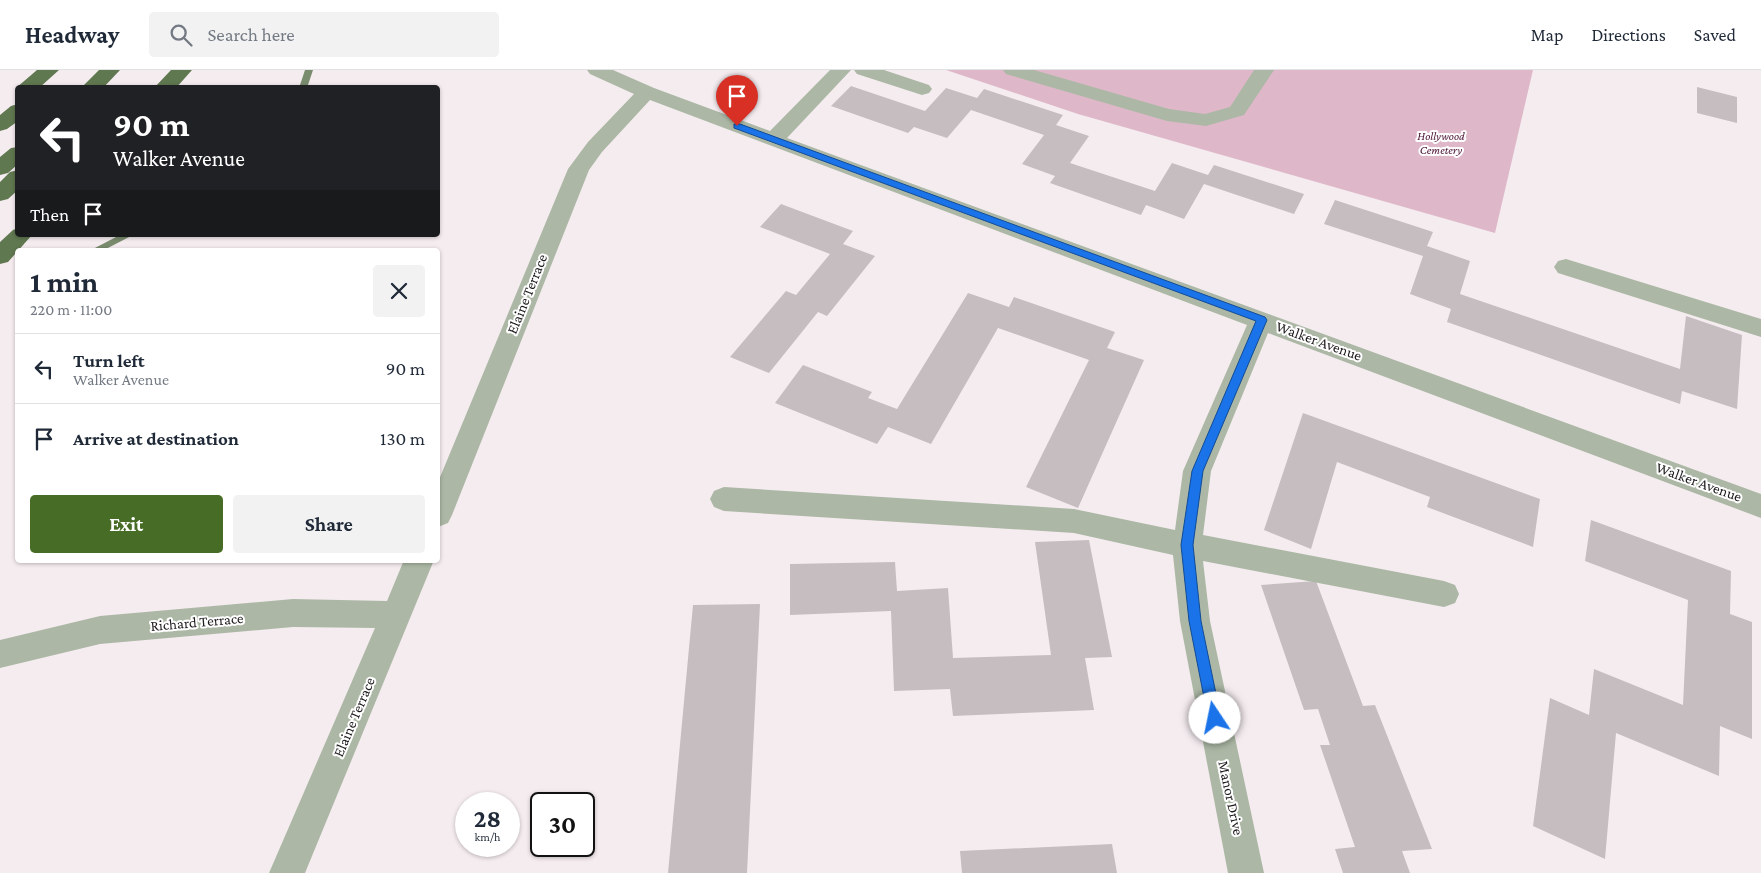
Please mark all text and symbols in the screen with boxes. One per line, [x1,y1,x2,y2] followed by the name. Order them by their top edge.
[149,12,499,57] search box
[25,21,119,48] text: Headway
[167,21,195,49] icon: search
[207,24,295,45] text: Search here
[1531,25,1563,45] text: Map
[1591,25,1666,45] text: Directions
[1694,25,1736,45] text: Saved
[716,75,758,126] pin
[723,82,751,110] icon: arrive
[30,105,95,170] icon: left
[113,105,190,144] text: 90 m
[1417,129,1465,157] park label: Hollywood Cemetery
[113,146,245,171] text: Walker Avenue
[79,200,107,228] icon: arrive
[30,204,69,225] text: Then
[504,251,550,336] street label: Elaine Terrace
[30,265,98,298] text: 1 min
[373,265,425,317] button: close
[30,301,112,318] text: 220 m · 11:00
[1274,318,1364,364] street label: Walker Avenue
[73,350,145,371] text: Turn left
[30,355,58,383] icon: left
[386,358,425,379] text: 90 m
[73,371,169,388] text: Walker Avenue
[30,425,58,453] icon: arrive
[73,428,239,449] text: Arrive at destination
[380,428,425,449] text: 130 m
[1654,459,1744,505] street label: Walker Avenue
[30,495,223,553] button: Exit
[233,495,425,553] button: Share
[150,610,245,634] street label: Richard Terrace
[330,675,378,759] street label: Elaine Terrace
[1188,691,1240,743] position arrow
[1215,759,1247,837] street label: Manor Drive
[530,792,595,857] speed limit sign: 30
[474,805,501,832] text: 28
[475,830,500,844] text: km/h

